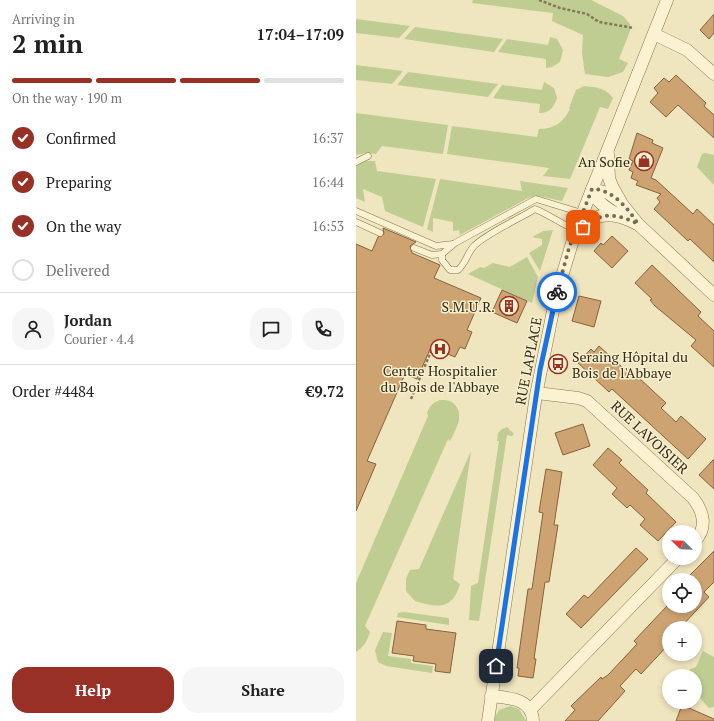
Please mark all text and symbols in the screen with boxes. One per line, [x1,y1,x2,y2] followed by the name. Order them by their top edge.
[12,10,75,28] text: Arriving in
[257,24,344,44] text: 17:04–17:09
[12,26,83,60] text: 2 min
[12,89,122,107] text: On the way · 190 m
[12,127,34,149] icon: check
[46,128,116,148] text: Confirmed
[312,129,344,147] text: 16:37
[633,150,655,172] shop icon: An Sofie
[578,152,630,171] place label: An Sofie
[12,171,34,193] icon: check
[46,172,111,192] text: Preparing
[312,173,344,191] text: 16:44
[566,210,600,244] pin
[12,215,34,237] icon: check
[46,216,121,236] text: On the way
[572,216,594,238] icon: bag
[312,217,344,235] text: 16:53
[46,260,110,280] text: Delivered
[537,272,577,312] courier
[546,281,568,303] icon: bike
[498,295,520,317] building icon: S.M.U.R.
[441,297,495,316] place label: S.M.U.R.
[12,308,54,350] button: person
[250,308,292,350] button: chat
[302,308,344,350] button: phone
[64,310,112,330] text: Jordan
[510,315,546,407] street label: RUE LAPLACE
[64,330,134,348] text: Courier · 4.4
[429,338,451,360] hospital icon: Centre Hospitalier du Bois de l'Abbaye
[572,347,688,382] place label: Seraing Hôpital du Bois de l'Abbaye
[547,353,569,375] bus stop icon: Seraing Hôpital du Bois de l'Abbaye
[381,361,499,396] place label: Centre Hospitalier du Bois de l'Abbaye
[12,381,94,401] text: Order #4484
[306,381,344,401] text: €9.72
[607,396,693,478] street label: RUE LAVOISIER
[662,525,702,565] north arrow
[662,525,702,709] map controls
[662,573,702,613] button: locate
[662,621,702,661] button: +
[479,649,513,683] pin
[485,655,507,677] icon: home
[12,667,174,713] button: Help
[182,667,344,713] button: Share
[662,669,702,709] button: −

